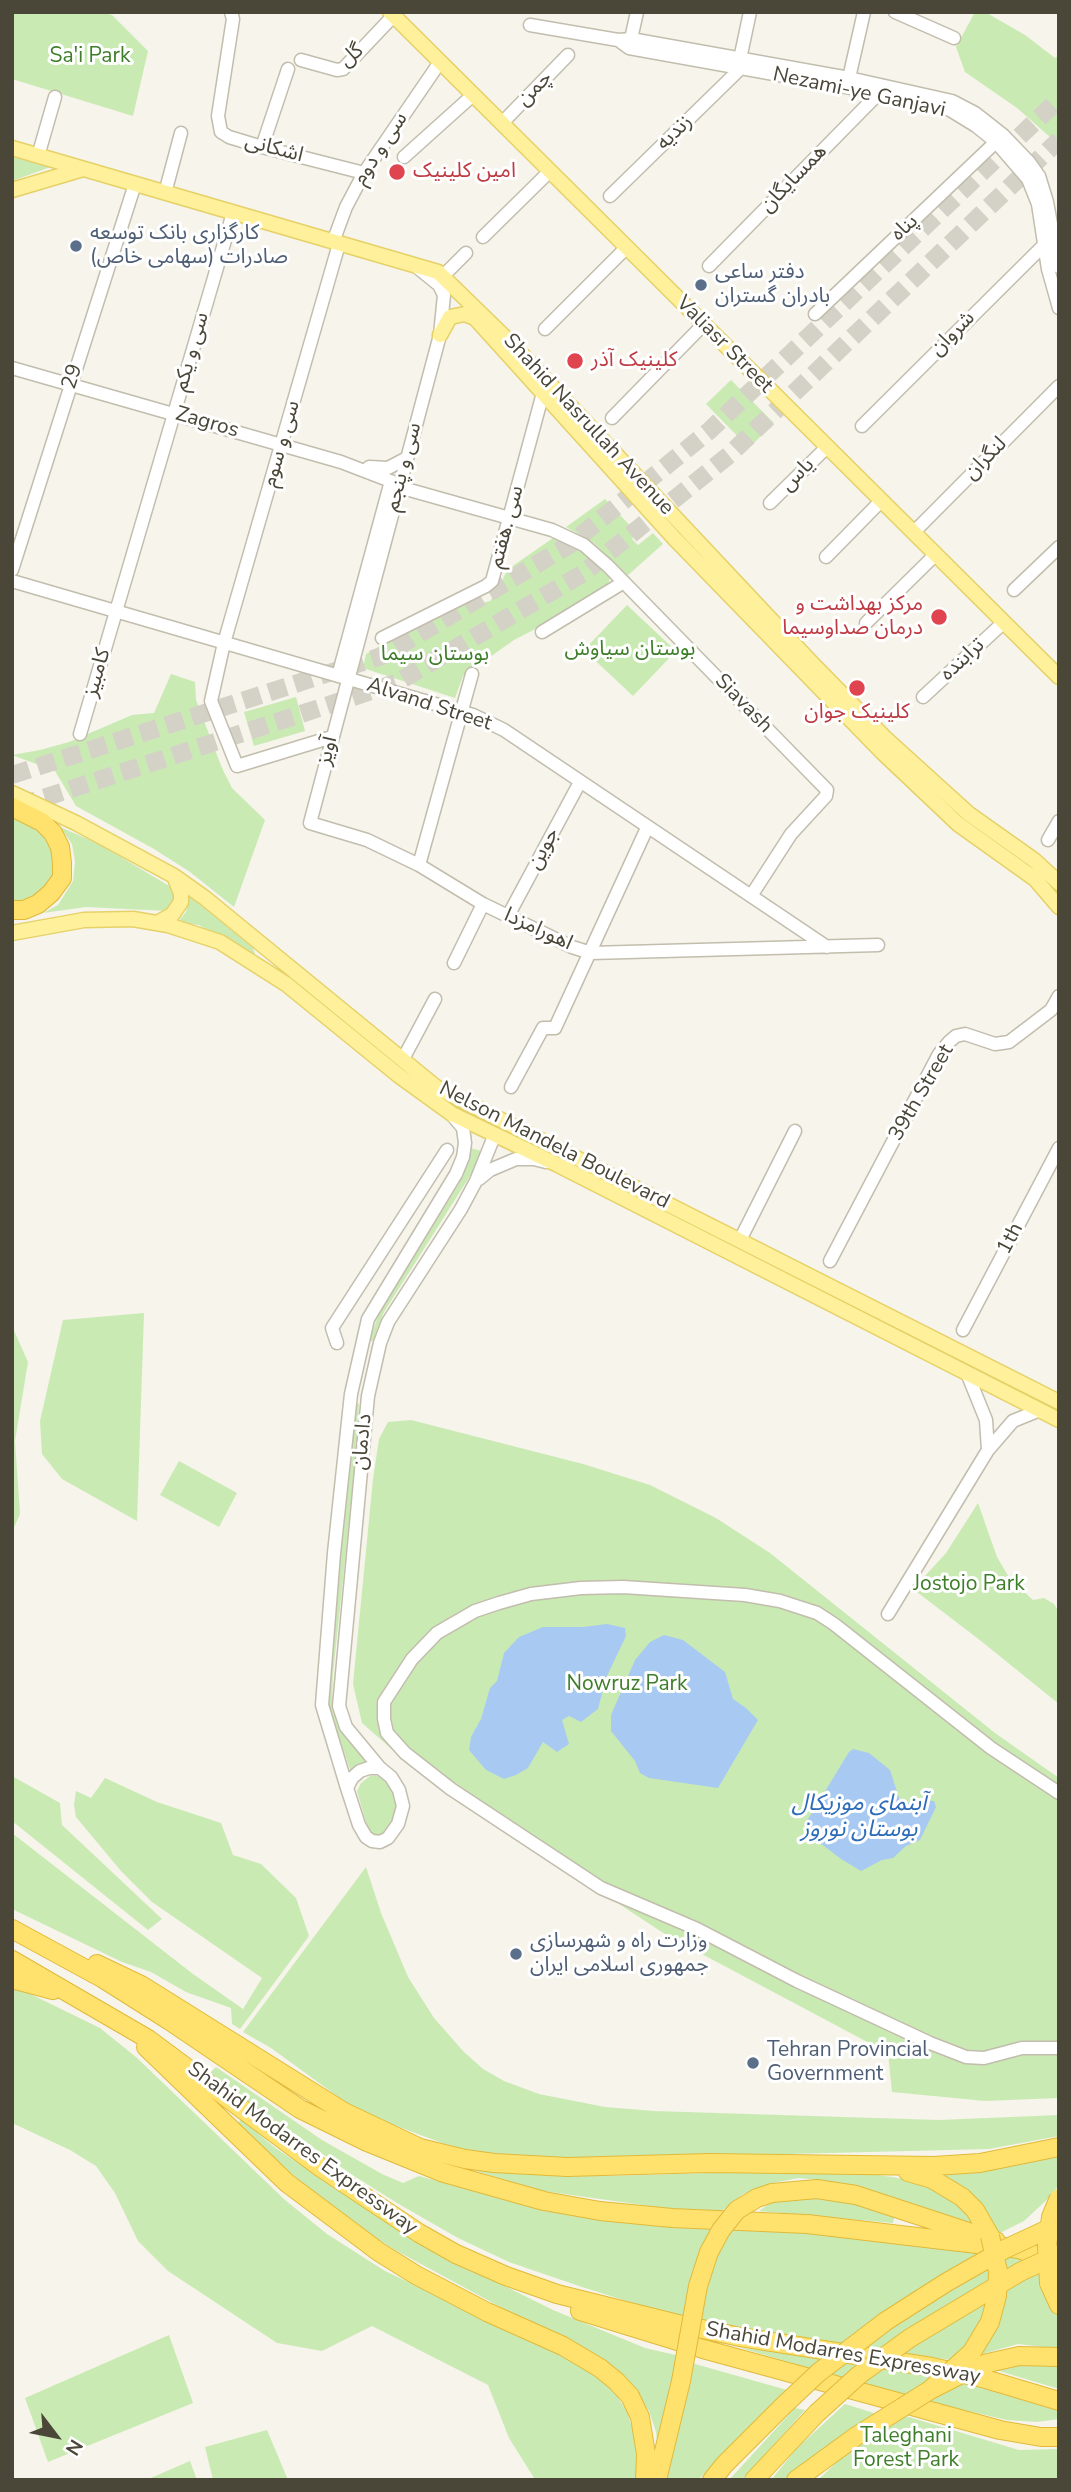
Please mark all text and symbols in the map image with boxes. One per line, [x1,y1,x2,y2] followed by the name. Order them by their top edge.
[335,39,369,73] street label: گل
[50,44,130,70] park label: Sa'i Park
[770,62,948,124] street label: Nezami-ye Ganjavi
[512,66,558,112] street label: چمن
[348,108,414,190] street label: سی و دوم
[652,110,698,156] street label: زندیه
[242,129,306,169] street label: اشکانی
[755,139,833,219] street label: همسایگان
[413,159,516,185] place label: امین کلینیک
[387,162,407,182] marker: امین کلینیک
[886,209,924,247] street label: پناه
[90,221,288,271] place label: کارگزاری بانک توسعه صادرات (سهامی خاص)
[68,238,84,254] marker: کارگزاری بانک توسعه صادرات (سهامی خاص)
[715,260,830,310] place label: دفتر ساعی بادران گستران
[693,277,709,293] marker: دفتر ساعی بادران گستران
[670,291,778,399] street label: Valiasr Street
[925,306,981,362] street label: شروان
[169,310,215,394] street label: سی و یکم
[497,329,679,521] street label: Shahid Nasrullah Avenue
[591,348,677,374] place label: کلینیک آذر
[565,351,585,371] marker: کلینیک آذر
[57,361,89,393] street label: 29
[258,398,306,490] street label: سی و سوم
[172,402,242,444] street label: Zagros
[380,420,428,514] street label: سی و پنجم
[959,432,1013,486] street label: لنگران
[776,453,820,497] street label: یاس
[484,483,530,571] street label: سی .هفتم
[782,592,923,642] place label: مرکز بهداشت و درمان صداوسیما
[929,607,949,627] marker: مرکز بهداشت و درمان صداوسیما
[936,633,990,687] street label: ترابنده
[565,637,695,663] park label: بوستان سیاوش
[381,642,489,668] park label: بوستان سیما
[79,646,117,700] street label: کامبیز
[709,669,777,739] street label: Siavash
[363,673,495,737] street label: Alvand Street
[847,678,867,698] marker: کلینیک جوان
[804,700,910,726] place label: کلینیک جوان
[312,734,344,768] street label: آویز
[523,824,565,874] street label: جوین
[500,903,576,957] street label: اهورامزدا
[884,1040,960,1146] street label: 39th Street
[435,1077,673,1215] street label: Nelson Mandela Boulevard
[992,1219,1030,1259] street label: 1th
[348,1413,378,1471] street label: دادمان
[913,1572,1025,1598] park label: Jostojo Park
[566,1672,688,1698] park label: Nowruz Park
[792,1790,926,1844] water label: آبنمای موزیکال بوستان نوروز
[530,1929,708,1979] place label: وزارت راه و شهرسازی جمهوری اسلامی ایران
[508,1946,524,1962] marker: وزارت راه و شهرسازی جمهوری اسلامی ایران
[767,2038,929,2088] place label: Tehran Provincial Government
[745,2055,761,2071] marker: Tehran Provincial Government
[182,2057,422,2241] street label: Shahid Modarres Expressway
[704,2317,982,2391] street label: Shahid Modarres Expressway
[21,2401,91,2471] north arrow
[853,2424,959,2474] park label: Taleghani Forest Park
[59,2434,89,2460] text: N

